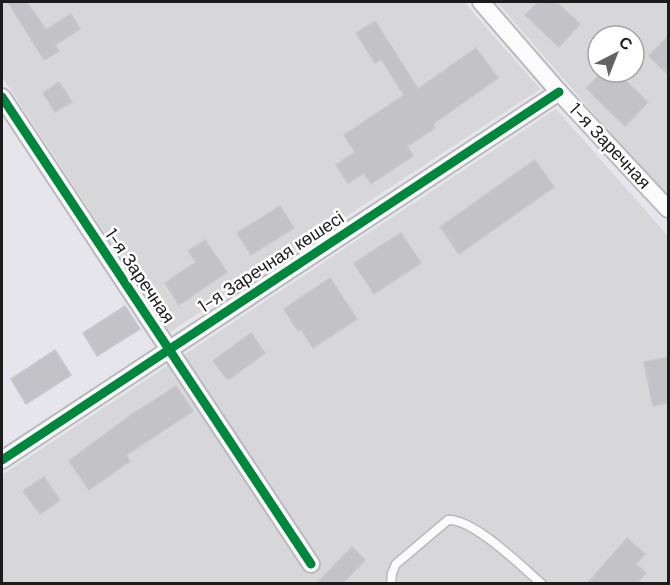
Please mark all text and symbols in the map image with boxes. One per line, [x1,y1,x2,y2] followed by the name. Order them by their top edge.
[586,24,646,84] north arrow
[614,32,637,55] text: С
[564,98,656,194] street label: 1-я Заречная
[193,206,349,318] street label: 1-я Заречная көшесі
[99,224,181,328] street label: 1-я Заречная

